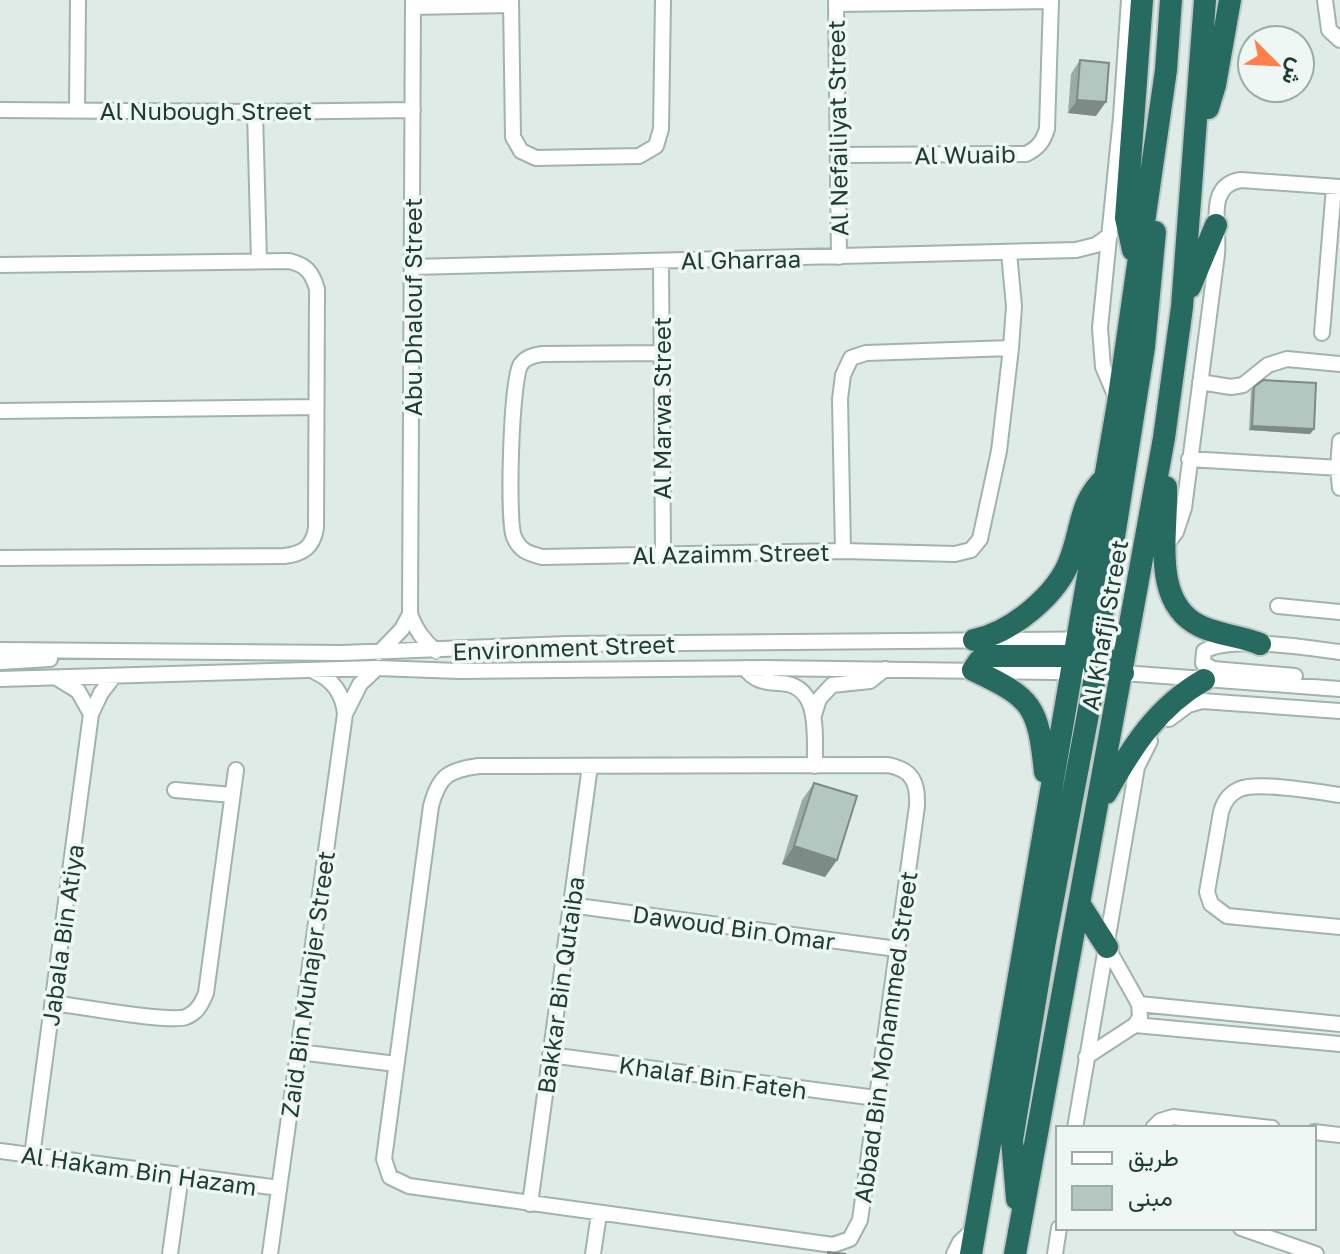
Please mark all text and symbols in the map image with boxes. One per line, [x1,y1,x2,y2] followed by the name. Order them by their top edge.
[821,20,853,236] street label: Al Nefailiyat Street
[1236,24,1316,104] north arrow
[1276,54,1312,90] text: ش
[100,96,312,125] street label: Al Nubough Street
[914,139,1016,169] street label: Al Wuaib
[398,198,427,416] street label: Abu Dhalouf Street
[681,243,801,275] street label: Al Gharraa
[647,317,676,499] street label: Al Marwa Street
[632,537,830,569] street label: Al Azaimm Street
[1075,537,1133,713] street label: Al Khafji Street
[452,629,676,665] street label: Environment Street
[35,842,89,1028] street label: Jabala Bin Atiya
[274,849,340,1119] street label: Zaid Bin Muhajer Street
[847,869,923,1205] street label: Abbad Bin Mohammed Street
[530,875,590,1095] street label: Bakkar Bin Qutaiba
[631,898,837,956] street label: Dawoud Bin Omar
[617,1049,809,1105] street label: Khalaf Bin Fateh
[1056,1126,1316,1230] legend
[19,1139,259,1201] street label: Al Hakam Bin Hazam
[1128,1142,1179,1173] text: طريق
[1128,1182,1173,1212] text: مبنى

